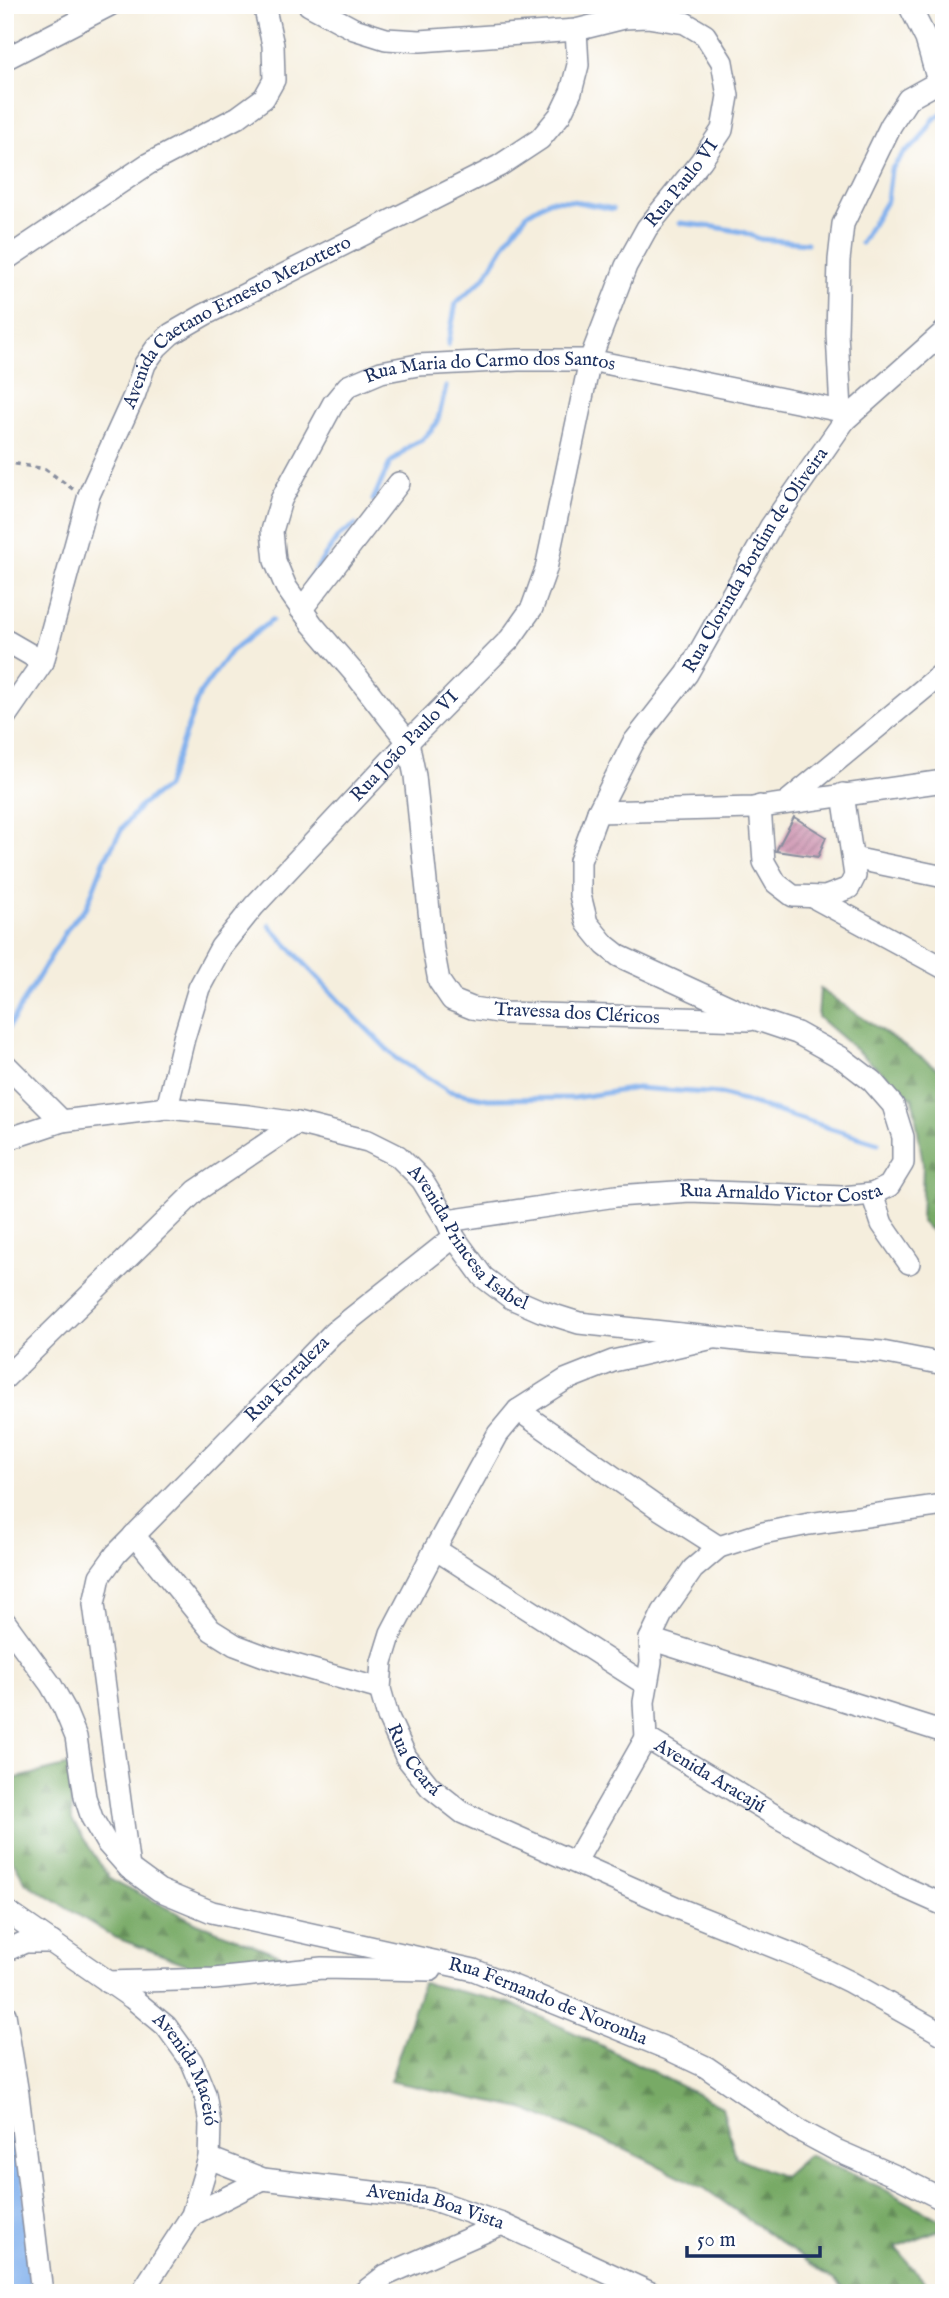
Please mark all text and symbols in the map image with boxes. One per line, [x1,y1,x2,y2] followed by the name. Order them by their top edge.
[640,135,724,233] street label: Rua Paulo VI
[117,231,355,414] street label: Avenida Caetano Ernesto Mezottero
[361,348,617,390] street label: Rua Maria do Carmo dos Santos
[678,442,834,678] street label: Rua Clorinda Bordim de Oliveira
[346,686,464,807] street label: Rua João Paulo VI
[494,998,660,1030] street label: Travessa dos Cléricos
[401,1159,532,1316] street label: Avenida Princesa Isabel
[679,1178,887,1210] street label: Rua Arnaldo Victor Costa
[240,1331,336,1427] street label: Rua Fortaleza
[381,1720,445,1803] street label: Rua Ceará
[649,1733,770,1819] street label: Avenida Aracajú
[446,1953,651,2052] street label: Rua Fernando de Noronha
[147,2007,222,2128] street label: Avenida Maceió
[364,2179,508,2236] street label: Avenida Boa Vista
[687,2214,820,2258] scale bar
[697,2227,736,2254] text: 50 m

